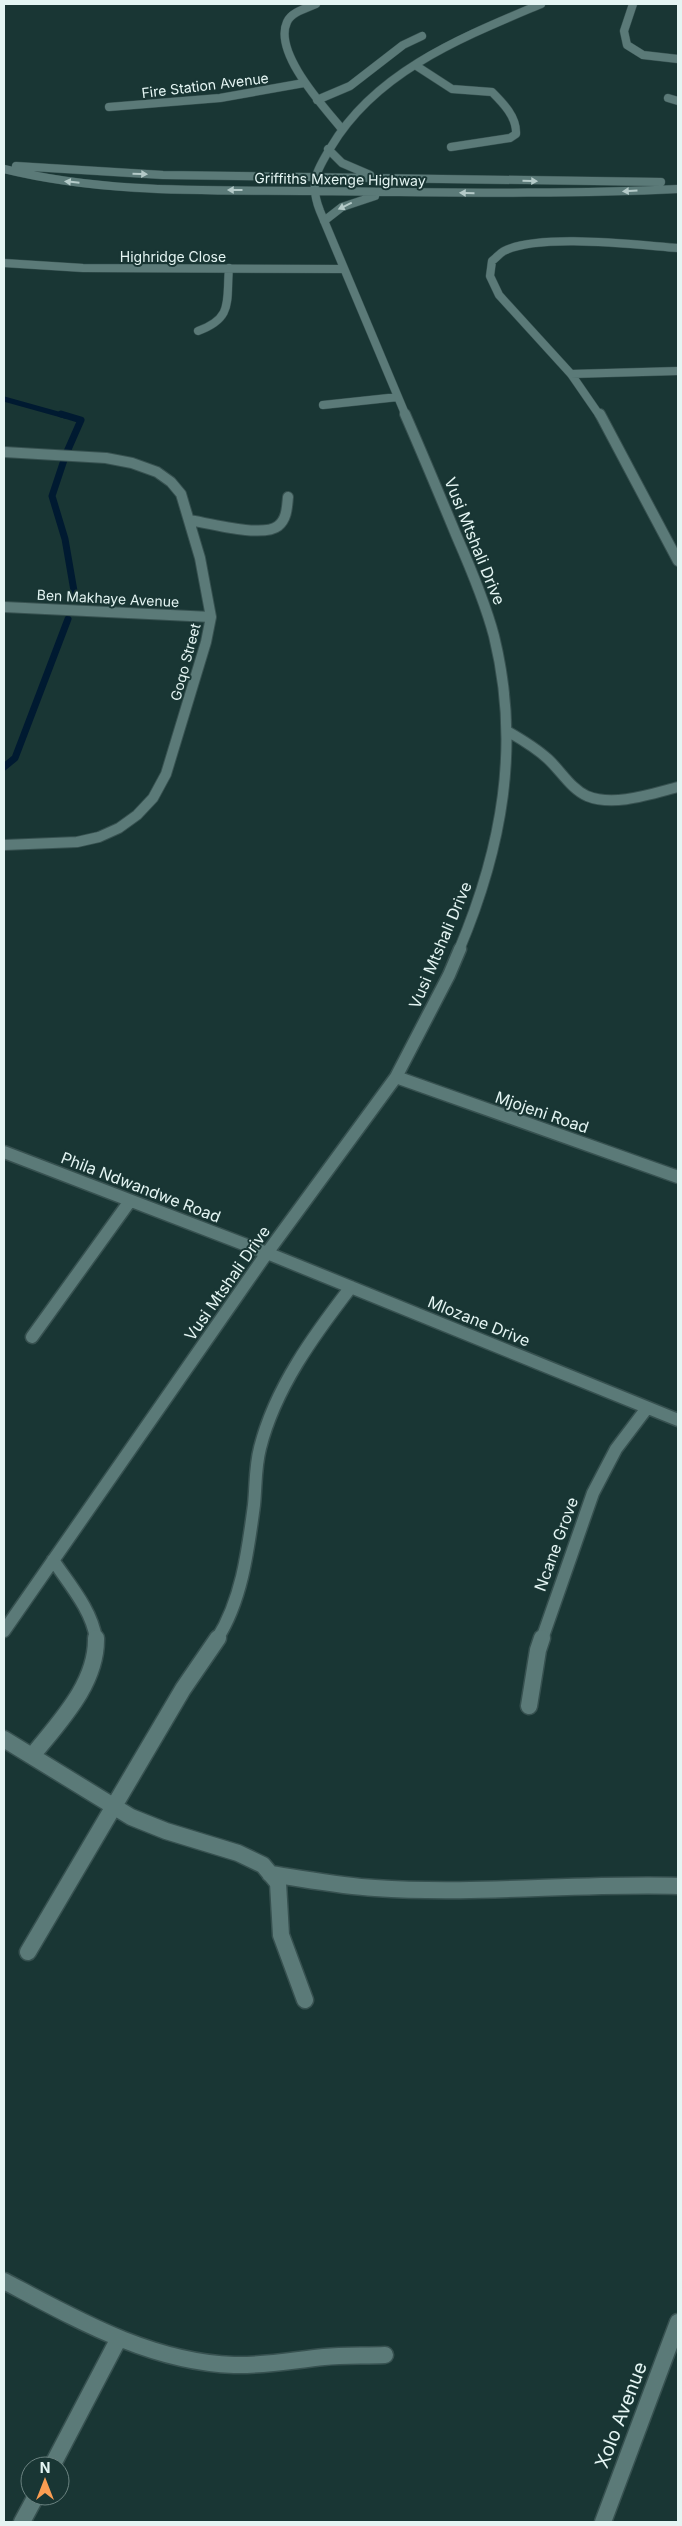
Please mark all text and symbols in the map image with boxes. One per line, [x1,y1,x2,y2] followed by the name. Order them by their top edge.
[140,69,270,101] street label: Fire Station Avenue
[254,169,426,189] street label: Griffiths Mxenge Highway
[132,170,148,178] one-way arrow
[522,177,538,185] one-way arrow
[64,178,80,186] one-way arrow
[226,186,242,194] one-way arrow
[459,188,475,196] one-way arrow
[621,188,637,196] one-way arrow
[338,202,352,210] one-way arrow
[120,248,226,265] street label: Highridge Close
[440,474,510,608] street label: Vusi Mtshali Drive
[36,586,180,610] street label: Ben Makhaye Avenue
[167,621,204,702] street label: Goqo Street
[404,879,476,1011] street label: Vusi Mtshali Drive
[493,1087,591,1137] street label: Mjojeni Road
[58,1147,224,1227] street label: Phila Ndwandwe Road
[180,1222,274,1344] street label: Vusi Mtshali Drive
[425,1291,533,1351] street label: Mlozane Drive
[530,1494,582,1594] street label: Ncane Grove
[590,2359,652,2471] street label: Xolo Avenue
[20,2456,70,2506] north arrow
[40,2459,50,2476] text: N

